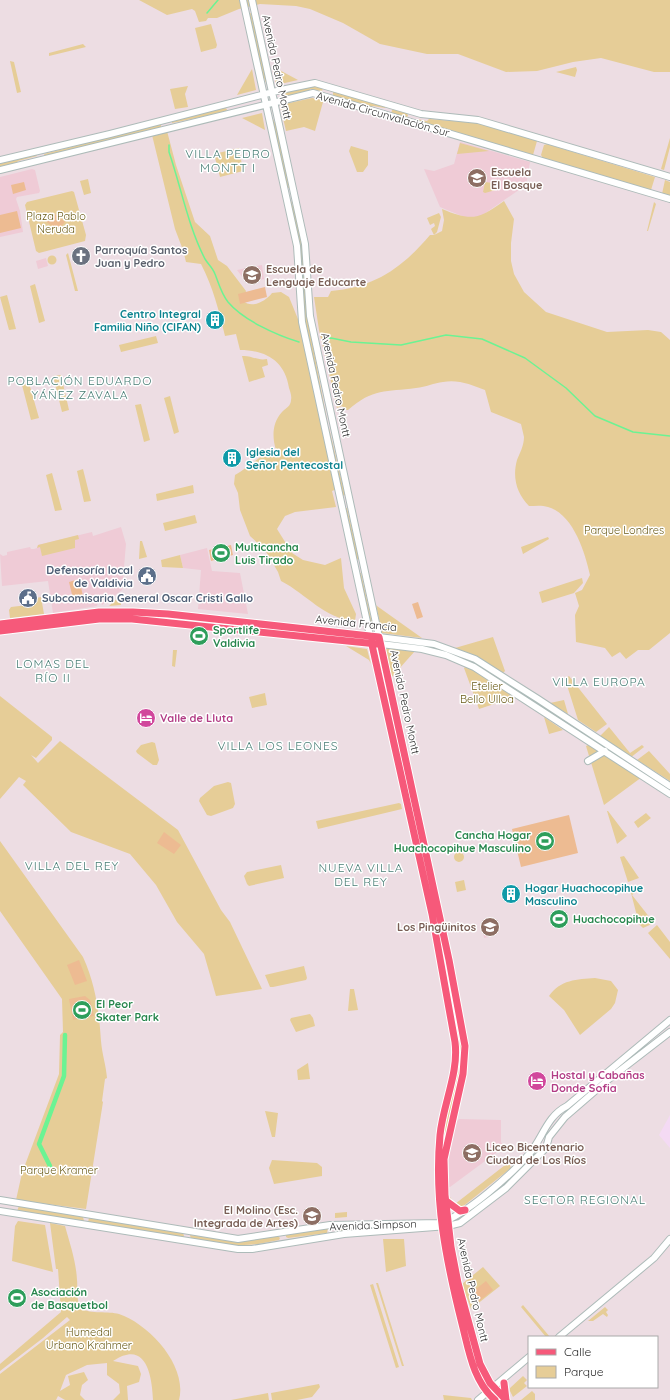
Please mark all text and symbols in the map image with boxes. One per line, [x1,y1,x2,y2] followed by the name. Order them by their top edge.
[259,14,295,121] street label: Avenida Pedro Montt
[315,88,452,140] street label: Avenida Circunvalación Sur
[185,146,271,175] district label: VILLA PEDRO MONTT I
[491,165,543,192] place label: Escuela El Bosque
[466,167,488,189] school or university icon: Escuela El Bosque
[26,209,86,236] park label: Plaza Pablo Neruda
[95,243,187,270] place label: Parroquía Santos Juan y Pedro
[70,245,92,267] church icon: Parroquía Santos Juan y Pedro
[266,262,367,289] place label: Escuela de Lenguaje Educarte
[241,264,263,286] school or university icon: Escuela de Lenguaje Educarte
[94,307,201,334] place label: Centro Integral Familia Niño (CIFAN)
[204,309,226,331] building icon: Centro Integral Familia Niño (CIFAN)
[318,332,354,439] street label: Avenida Pedro Montt
[8,373,152,402] district label: POBLACIÓN EDUARDO YÁÑEZ ZAVALA
[246,445,343,472] place label: Iglesia del Señor Pentecostal
[221,447,243,469] building icon: Iglesia del Señor Pentecostal
[584,523,664,537] park label: Parque Londres
[235,540,299,567] place label: Multicancha Luis Tirado
[210,542,232,564] sports icon: Multicancha Luis Tirado
[46,563,133,590] place label: Defensoría local de Valdivia
[136,565,158,587] public building icon: Defensoría local de Valdivia
[17,587,39,609] public building icon: Subcomisaria General Oscar Cristi Gallo
[42,591,253,605] place label: Subcomisaria General Oscar Cristi Gallo
[315,612,397,634] street label: Avenida Francia
[213,623,260,650] place label: Sportlife Valdivia
[188,625,210,647] sports icon: Sportlife Valdivia
[387,649,423,756] street label: Avenida Pedro Montt
[16,656,90,685] district label: LOMAS DEL RÍO II
[552,674,646,689] district label: VILLA EUROPA
[460,679,514,706] park label: Etelier Bello Ulloa
[135,707,157,729] hotel icon: Valle de Lluta
[160,711,233,725] place label: Valle de Lluta
[218,738,338,753] district label: VILLA LOS LEONES
[394,828,531,855] place label: Cancha Hogar Huachocopihue Masculino
[534,830,556,852] sports icon: Cancha Hogar Huachocopihue Masculino
[25,858,119,873] district label: VILLA DEL REY
[318,860,404,889] district label: NUEVA VILLA DEL REY
[525,881,644,908] place label: Hogar Huachocopihue Masculino
[500,883,522,905] building icon: Hogar Huachocopihue Masculino
[548,908,570,930] sports icon: Huachocopihue
[573,912,655,926] place label: Huachocopihue
[479,916,501,938] school or university icon: Los Pingüinitos
[397,920,476,934] place label: Los Pingüinitos
[96,997,159,1024] place label: El Peor Skater Park
[71,999,93,1021] sports icon: El Peor Skater Park
[551,1068,644,1095] place label: Hostal y Cabañas Donde Sofia
[526,1070,548,1092] hotel icon: Hostal y Cabañas Donde Sofia
[486,1140,586,1167] place label: Liceo Bicentenario Ciudad de Los Ríos
[461,1142,483,1164] school or university icon: Liceo Bicentenario Ciudad de Los Ríos
[20,1163,99,1177] park label: Parque Kramer
[524,1192,646,1207] district label: SECTOR REGIONAL
[194,1203,298,1230] place label: El Molino (Esc. Integrada de Artes)
[301,1205,323,1227] school or university icon: El Molino (Esc. Integrada de Artes)
[329,1216,417,1234] street label: Avenida Simpson
[454,1237,492,1344] street label: Avenida Pedro Montt
[31,1285,108,1312] place label: Asociación de Basquetbol
[6,1287,28,1309] sports icon: Asociación de Basquetbol
[46,1325,133,1352] park label: Humedal Urbano Krahmer
[528,1336,658,1388] legend
[564,1344,592,1359] text: Calle
[564,1364,604,1379] text: Parque

